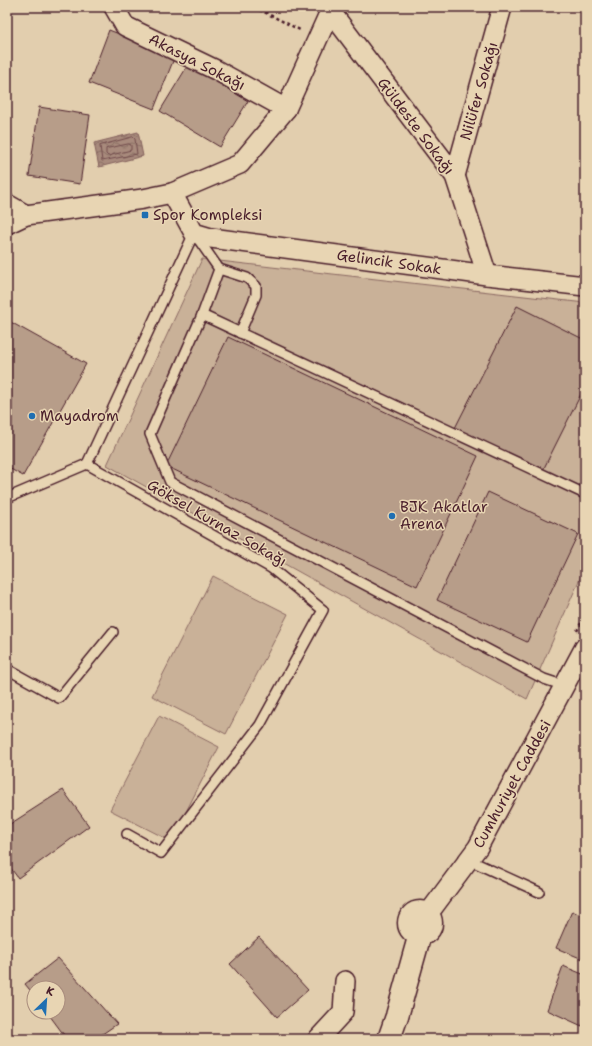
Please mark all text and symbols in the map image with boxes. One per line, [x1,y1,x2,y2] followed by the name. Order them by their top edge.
[145,29,249,95] street label: Akasya Sokağı
[455,39,503,143] street label: Nilüfer Sokağı
[373,73,459,179] street label: Güldeste Sokağı
[153,205,262,225] place label: Spor Kompleksi
[140,210,150,220] marker: Spor Kompleksi
[335,245,443,279] street label: Gelincik Sokak
[40,406,119,426] place label: Mayadrom
[27,411,37,421] marker: Mayadrom
[143,475,291,571] street label: Göksel Kurnaz Sokağı
[400,497,488,534] place label: BJK Akatlar Arena
[387,511,397,521] marker: BJK Akatlar Arena
[468,716,556,852] street label: Cumhuriyet Caddesi
[26,980,66,1020] north arrow
[43,983,57,1000] text: K

